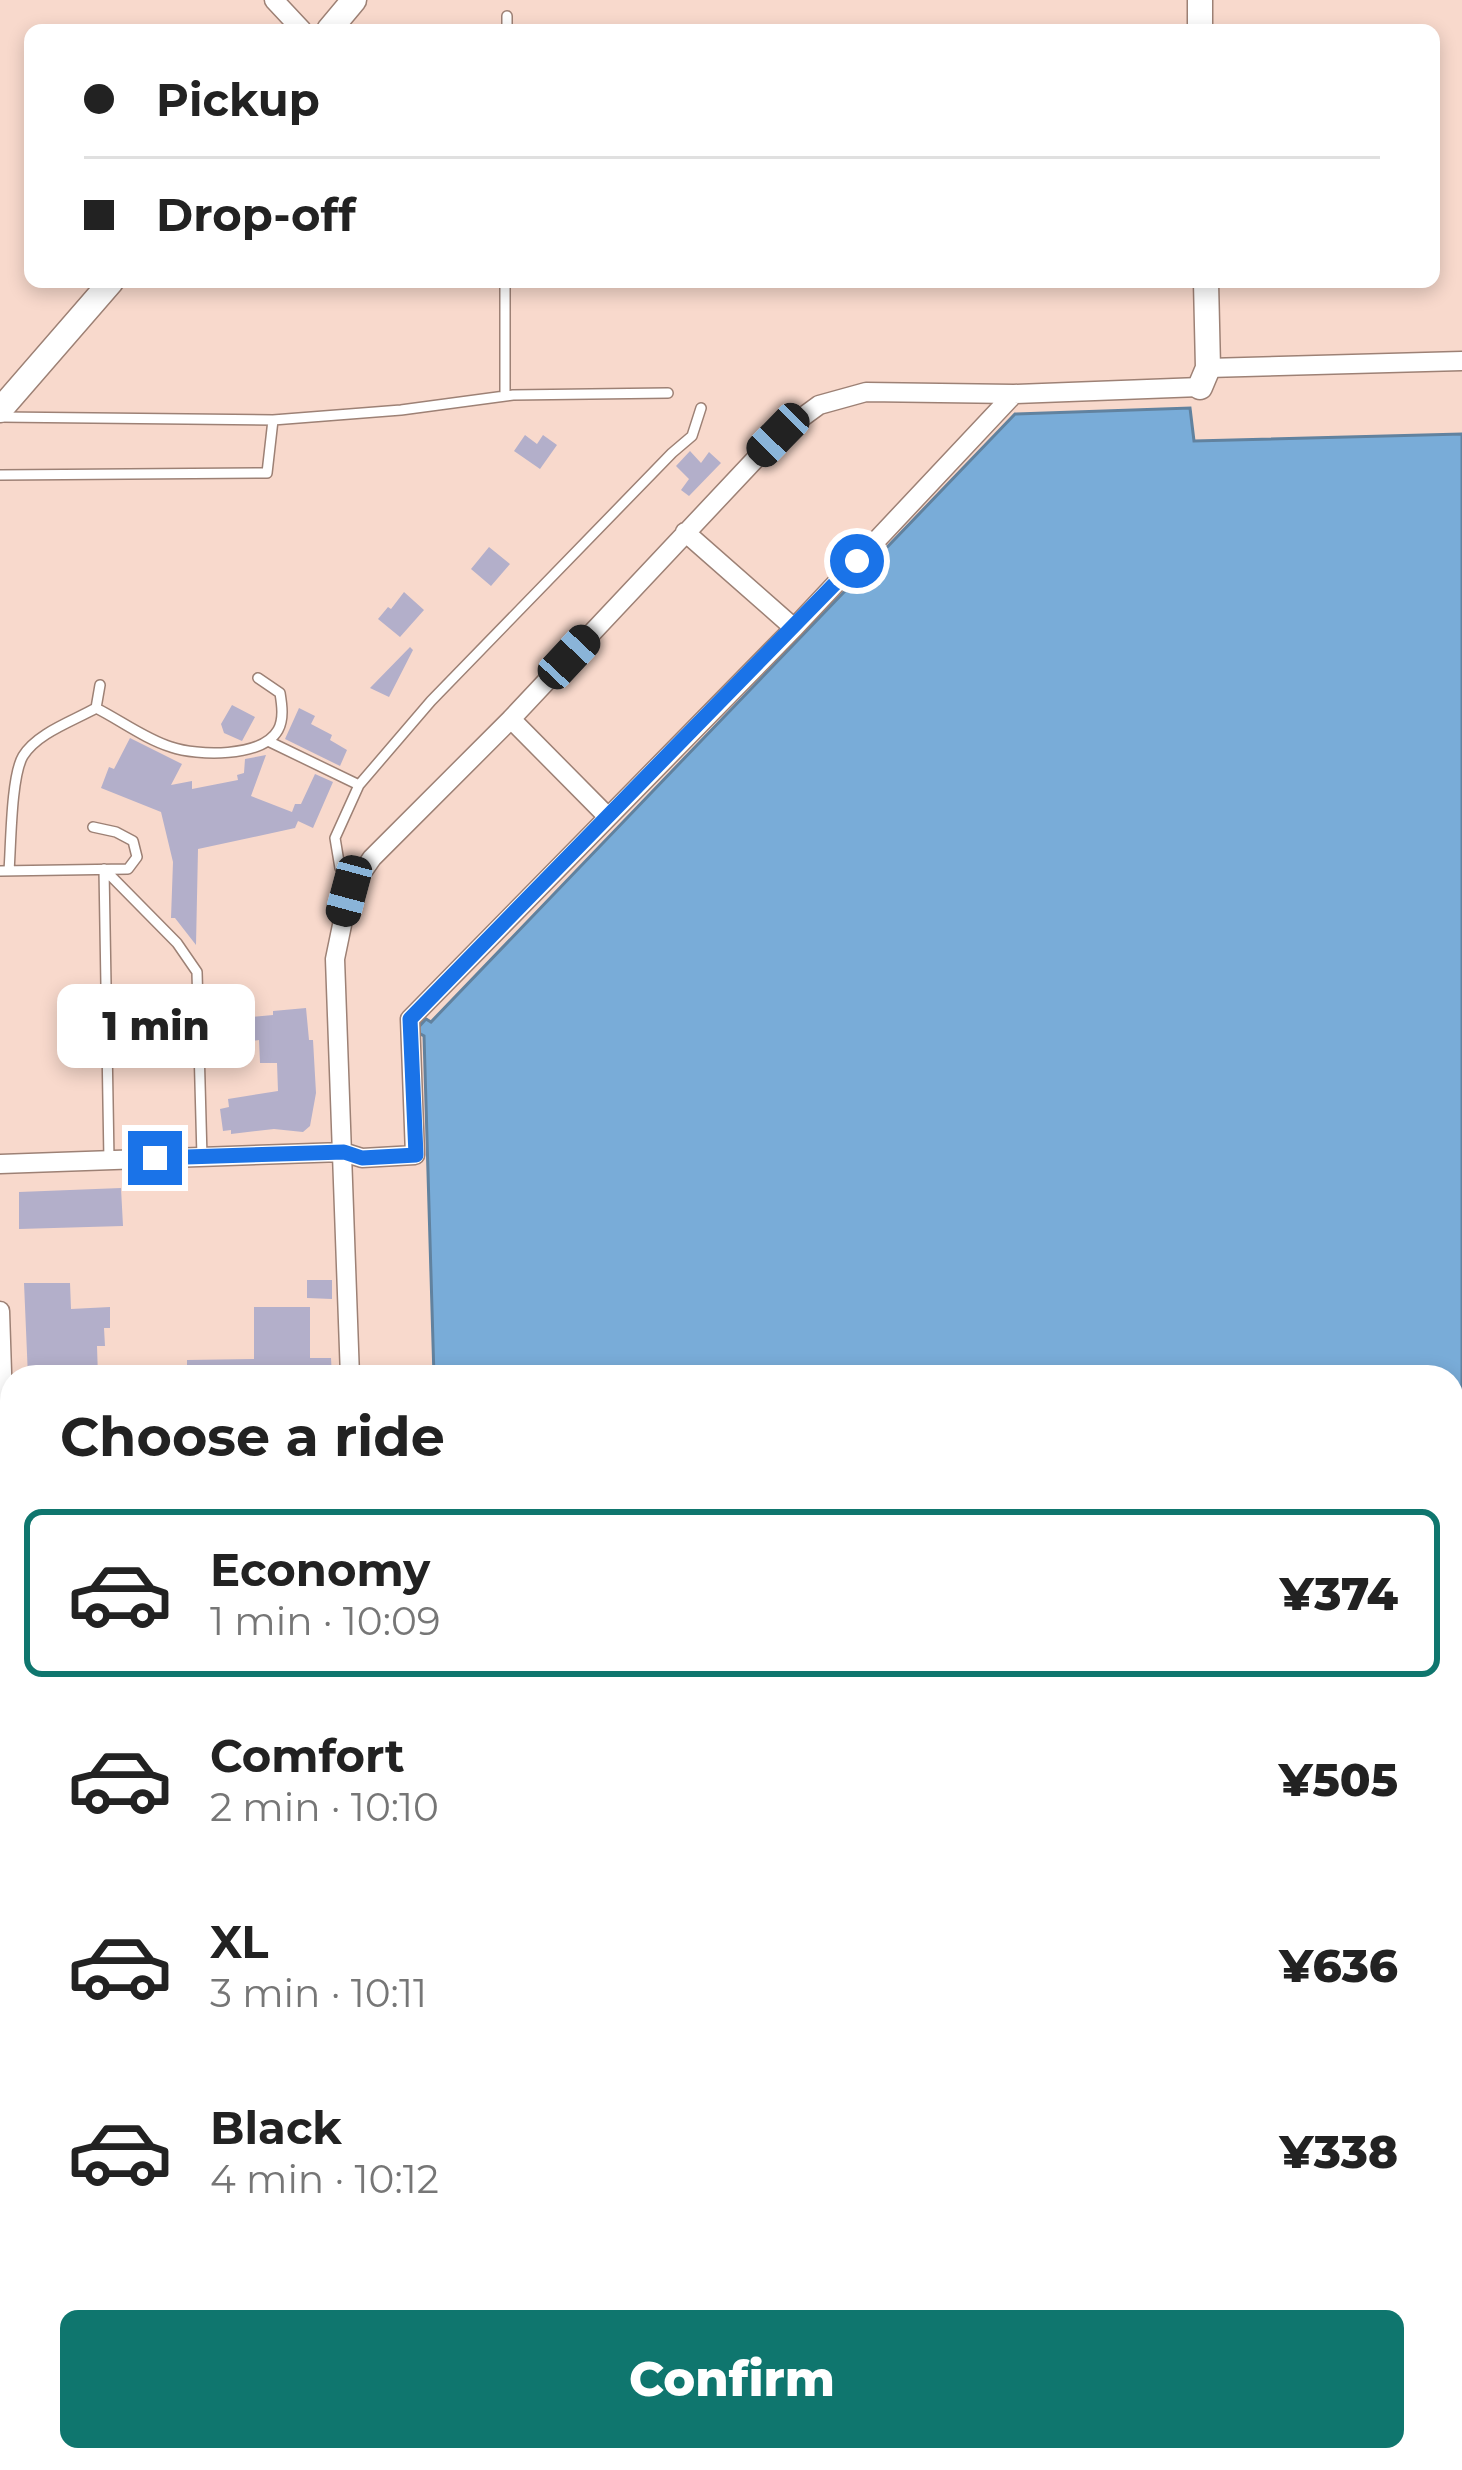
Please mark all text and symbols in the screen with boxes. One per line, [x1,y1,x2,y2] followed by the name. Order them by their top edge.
[156,72,320,127] text: Pickup
[156,187,356,242] text: Drop-off
[740,397,816,473] car
[830,534,884,588] route start
[531,618,607,696] car
[322,852,376,930] car
[56,984,254,1068] callout: 1 min
[102,1002,210,1050] text: 1 min
[128,1131,182,1185] route end
[60,1404,445,1470] text: Choose a ride
[66,1539,174,1647] icon: car
[210,1542,430,1597] text: Economy
[1280,1566,1398,1621] text: ¥374
[210,1597,441,1645] text: 1 min · 10:09
[66,1725,174,1833] icon: car
[210,1728,405,1783] text: Comfort
[1279,1752,1398,1807] text: ¥505
[210,1783,439,1831] text: 2 min · 10:10
[66,1911,174,2019] icon: car
[210,1914,268,1969] text: XL
[1279,1938,1398,1993] text: ¥636
[210,1969,427,2017] text: 3 min · 10:11
[66,2097,174,2205] icon: car
[210,2100,342,2155] text: Black
[1280,2124,1398,2179] text: ¥338
[210,2155,439,2203] text: 4 min · 10:12
[60,2310,1404,2448] button: Confirm

